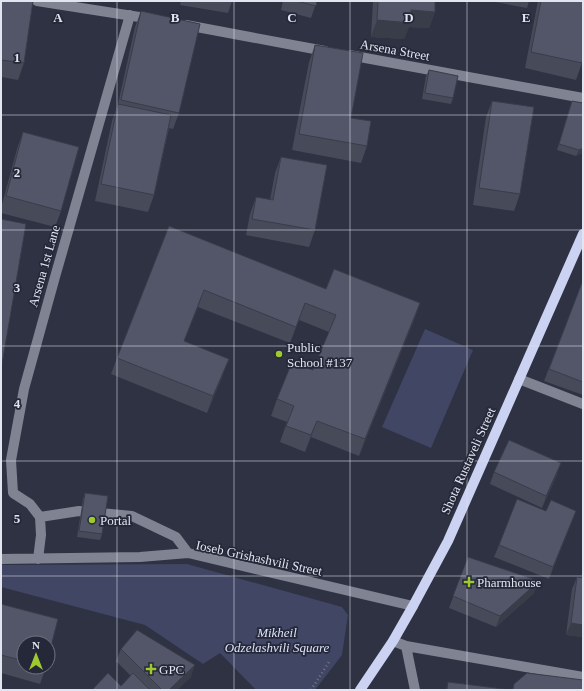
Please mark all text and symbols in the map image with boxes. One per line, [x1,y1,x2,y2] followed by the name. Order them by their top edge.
[53,10,63,25] text: A
[171,10,180,25] text: B
[287,10,297,25] text: C
[404,10,414,25] text: D
[522,10,530,25] text: E
[359,37,431,64] street label: Arsena Street
[14,50,20,65] text: 1
[14,165,20,180] text: 2
[25,223,63,309] street label: Arsena 1st Lane
[14,280,21,295] text: 3
[287,340,353,370] place label: Public School #137
[274,349,284,359] marker: Public School #137
[14,396,21,411] text: 4
[438,405,499,517] street label: Shota Rustaveli Street
[14,511,21,526] text: 5
[100,513,131,528] place label: Portal
[87,515,97,525] marker: Portal
[195,537,324,579] street label: Ioseb Grishashvili Street
[477,575,542,590] place label: Pharmhouse
[464,577,474,587] marker: Pharmhouse
[225,625,330,655] park label: Mikheil Odzelashvili Square
[16,635,56,675] north arrow
[32,639,40,651] text: N
[159,662,184,677] place label: GPC
[146,664,156,674] marker: GPC

